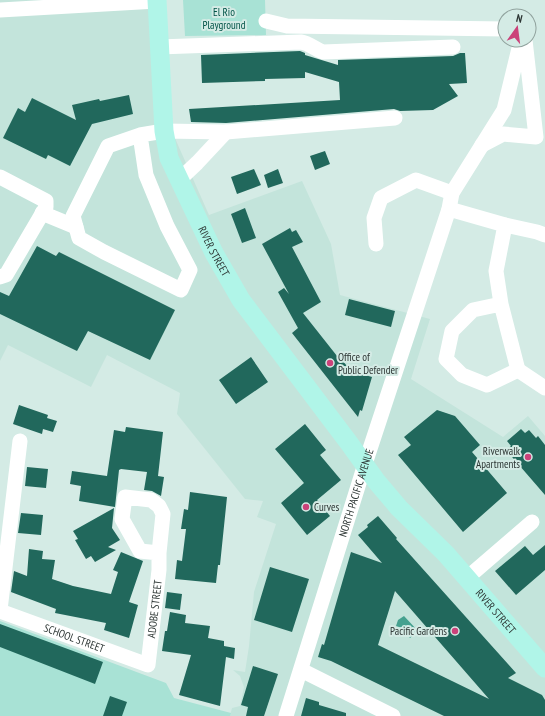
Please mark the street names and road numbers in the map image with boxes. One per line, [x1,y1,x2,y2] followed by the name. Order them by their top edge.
[195,224,233,279] street label: RIVER STREET
[336,447,377,539] street label: NORTH PACIFIC AVENUE
[144,579,165,639] street label: ADOBE STREET
[473,586,519,637] street label: RIVER STREET
[42,621,107,656] street label: SCHOOL STREET

